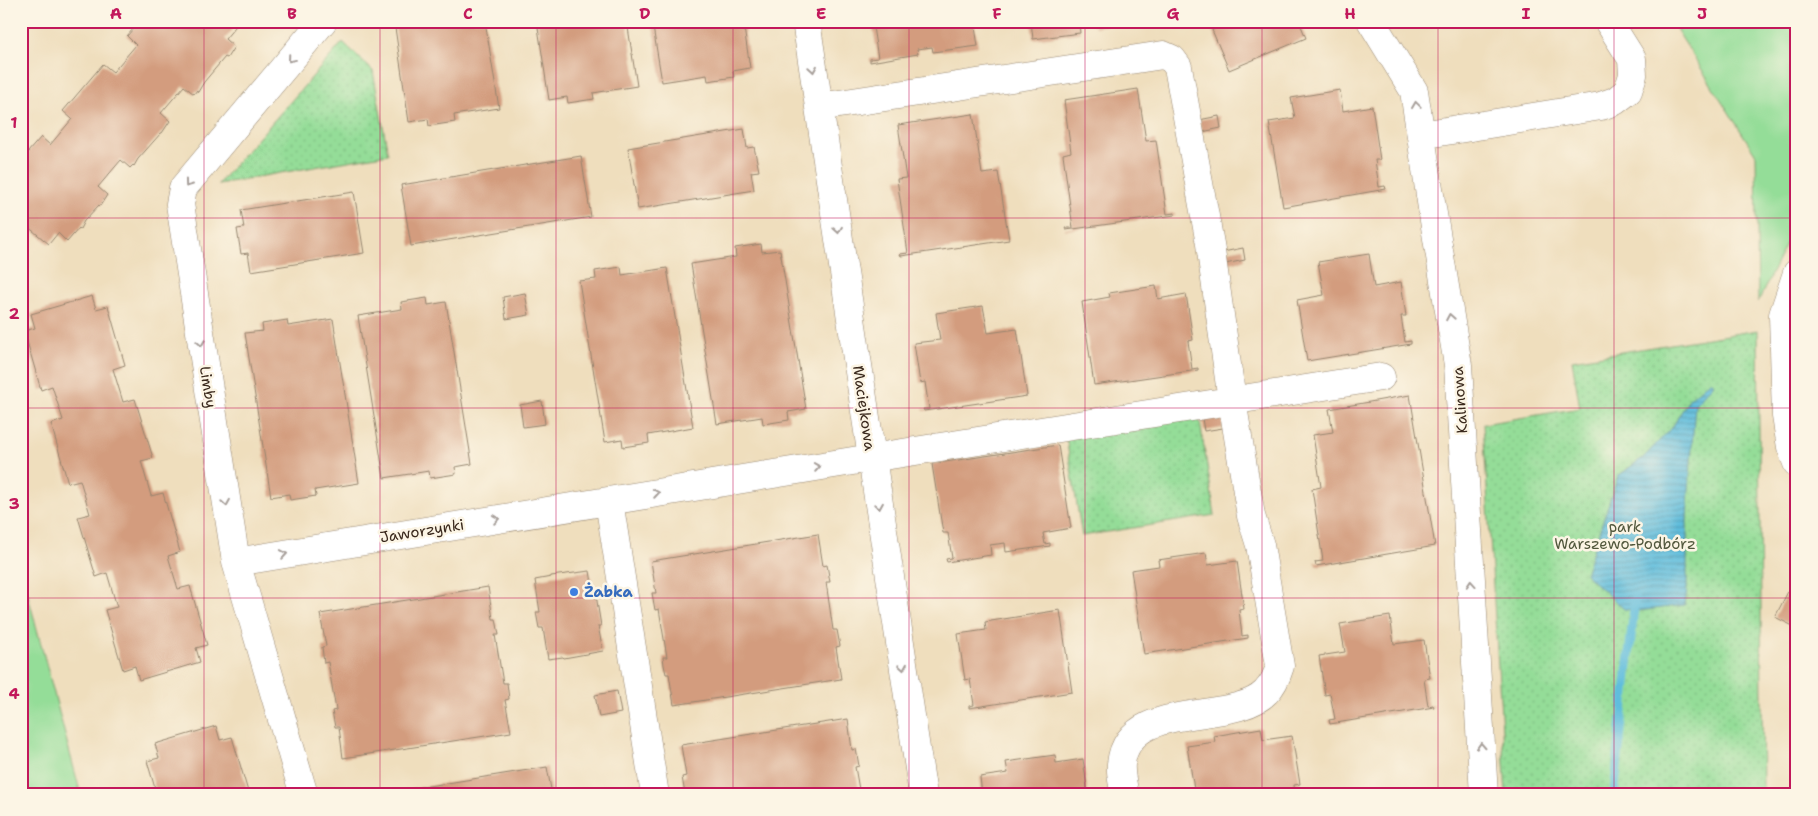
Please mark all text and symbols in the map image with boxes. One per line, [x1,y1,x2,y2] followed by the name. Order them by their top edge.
[110,3,122,24] text: A
[287,3,297,24] text: B
[463,3,473,24] text: C
[639,3,651,24] text: D
[816,3,826,24] text: E
[992,3,1002,24] text: F
[1167,3,1180,24] text: G
[1344,3,1356,24] text: H
[1522,3,1531,24] text: I
[1697,3,1707,24] text: J
[288,53,297,62] one-way arrow
[808,65,818,74] one-way arrow
[1412,101,1422,109] one-way arrow
[10,112,18,133] text: 1
[185,178,194,188] one-way arrow
[832,226,843,234] one-way arrow
[8,303,20,324] text: 2
[1446,313,1456,322] one-way arrow
[196,338,206,347] one-way arrow
[848,364,880,453] street label: Maciejkowa
[195,365,221,409] street label: Limby
[1448,365,1472,434] street label: Kalinowa
[812,462,821,472] one-way arrow
[652,488,661,498] one-way arrow
[8,493,20,514] text: 3
[221,499,231,507] one-way arrow
[874,501,884,510] one-way arrow
[378,514,466,548] street label: Jaworzynki
[492,515,500,525] one-way arrow
[1554,517,1696,554] park label: park Warszewo-Podbórz
[279,549,288,559] one-way arrow
[1466,580,1477,588] one-way arrow
[584,582,634,602] place label: Żabka
[568,586,580,598] marker: Żabka
[897,663,908,671] one-way arrow
[8,683,20,704] text: 4
[1476,742,1487,750] one-way arrow

